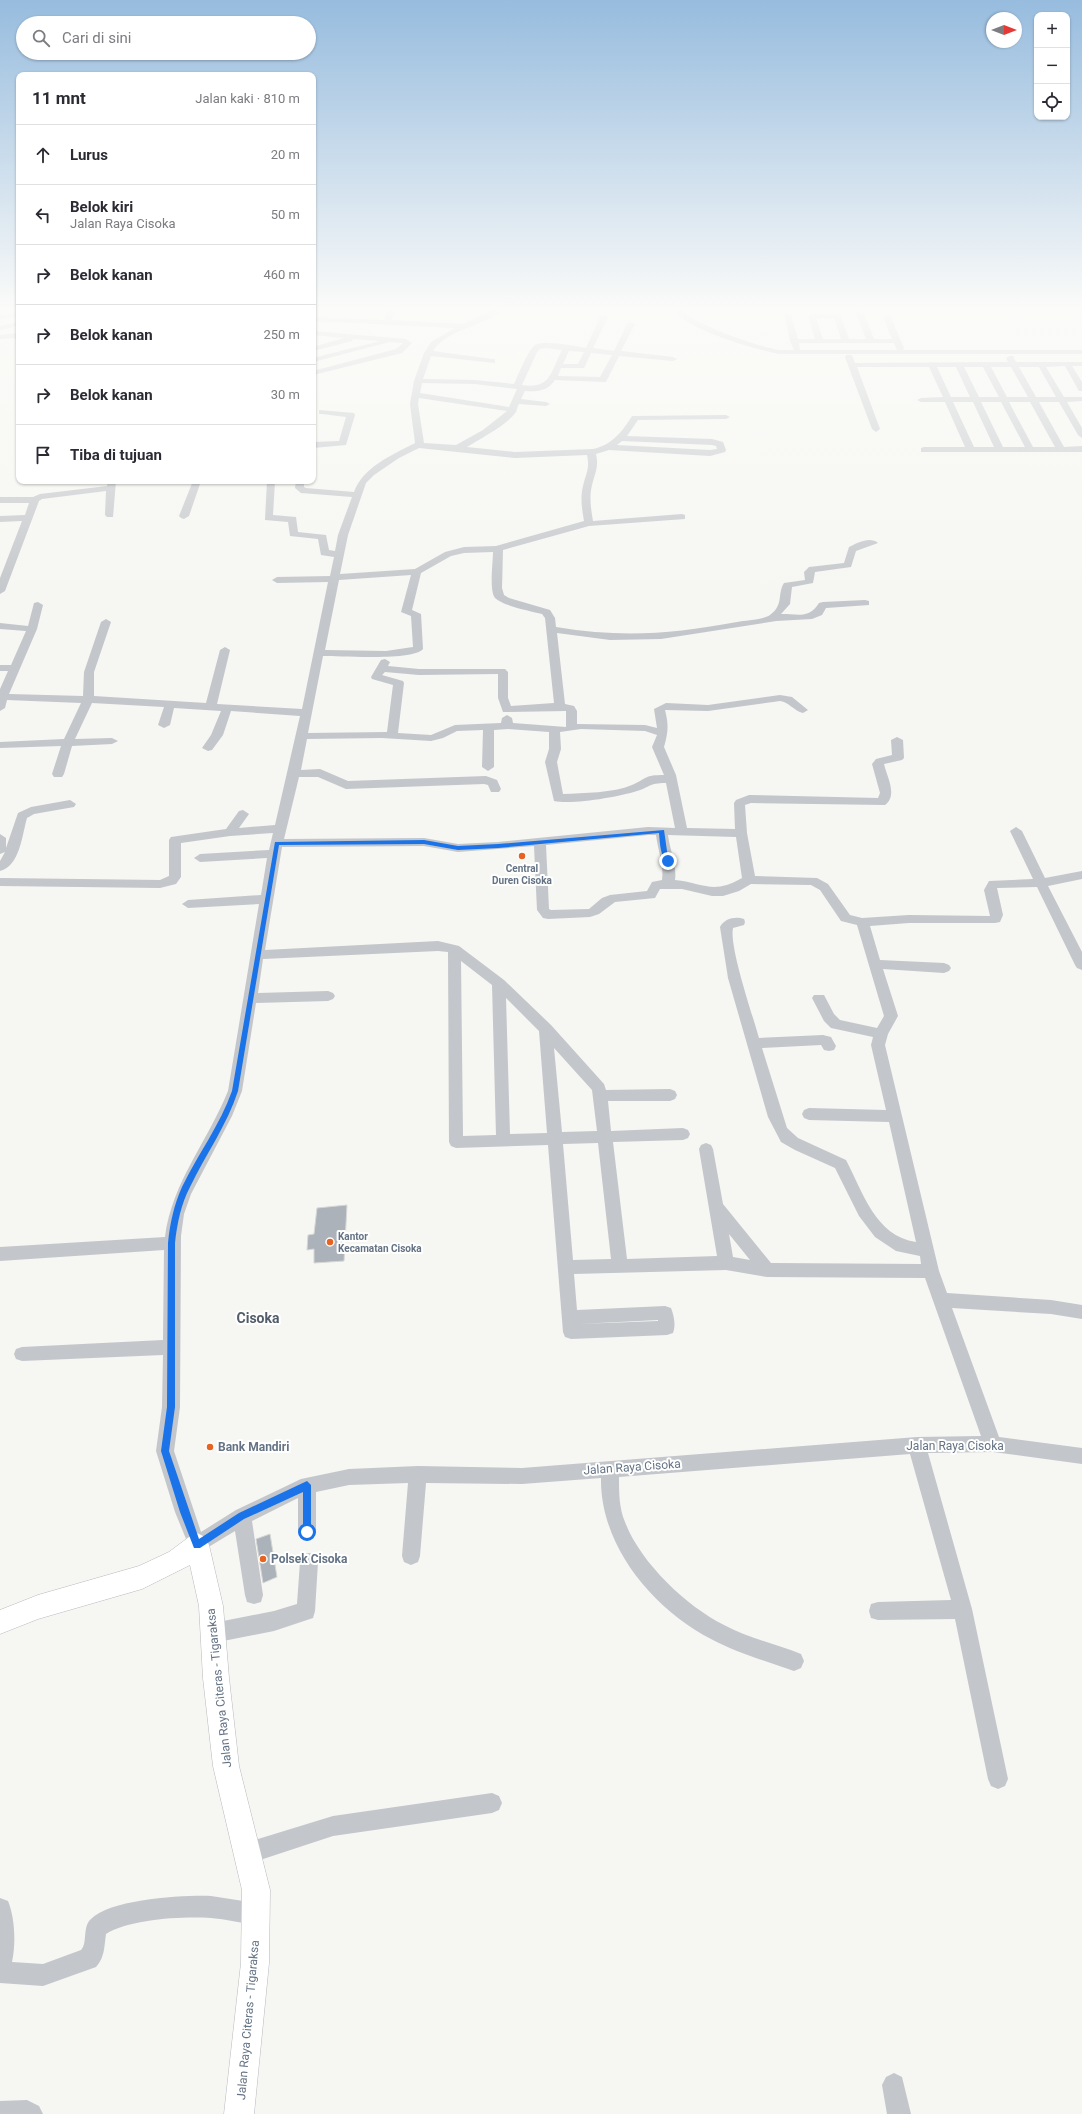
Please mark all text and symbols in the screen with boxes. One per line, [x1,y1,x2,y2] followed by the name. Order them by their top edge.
[986,12,1022,48] north arrow
[1034,12,1070,120] map controls
[1034,12,1070,48] button: +
[16,16,316,60] search box
[30,27,52,49] icon: search
[62,29,132,47] text: Cari di sini
[1034,48,1070,84] button: −
[1034,84,1070,120] button: locate
[32,88,86,108] text: 11 mnt
[195,91,300,106] text: Jalan kaki · 810 m
[32,144,54,166] icon: ahead
[70,146,108,164] text: Lurus
[271,147,300,162] text: 20 m
[70,198,133,216] text: Belok kiri
[32,204,54,226] icon: left
[271,207,300,222] text: 50 m
[70,216,176,231] text: Jalan Raya Cisoka
[32,264,54,286] icon: right
[70,266,153,284] text: Belok kanan
[263,267,300,282] text: 460 m
[32,324,54,346] icon: right
[70,326,153,344] text: Belok kanan
[263,327,300,342] text: 250 m
[32,384,54,406] icon: right
[70,386,153,404] text: Belok kanan
[271,387,300,402] text: 30 m
[32,444,54,466] icon: arrive
[70,446,162,464] text: Tiba di tujuan
[517,851,527,861] marker: Central Duren Cisoka
[659,852,677,870] route end
[492,863,553,886] place label: Central Duren Cisoka
[338,1231,422,1254] place label: Kantor Kecamatan Cisoka
[325,1237,335,1247] marker: Kantor Kecamatan Cisoka
[237,1310,280,1326] district label: Cisoka
[906,1439,1004,1453] street label: Jalan Raya Cisoka
[218,1440,289,1454] place label: Bank Mandiri
[205,1442,215,1452] marker: Bank Mandiri
[583,1457,681,1477] street label: Jalan Raya Cisoka
[298,1523,316,1541] route start
[271,1552,348,1566] place label: Polsek Cisoka
[258,1554,268,1564] marker: Polsek Cisoka
[204,1608,234,1768] street label: Jalan Raya Citeras - Tigaraksa
[234,1940,262,2100] street label: Jalan Raya Citeras - Tigaraksa

